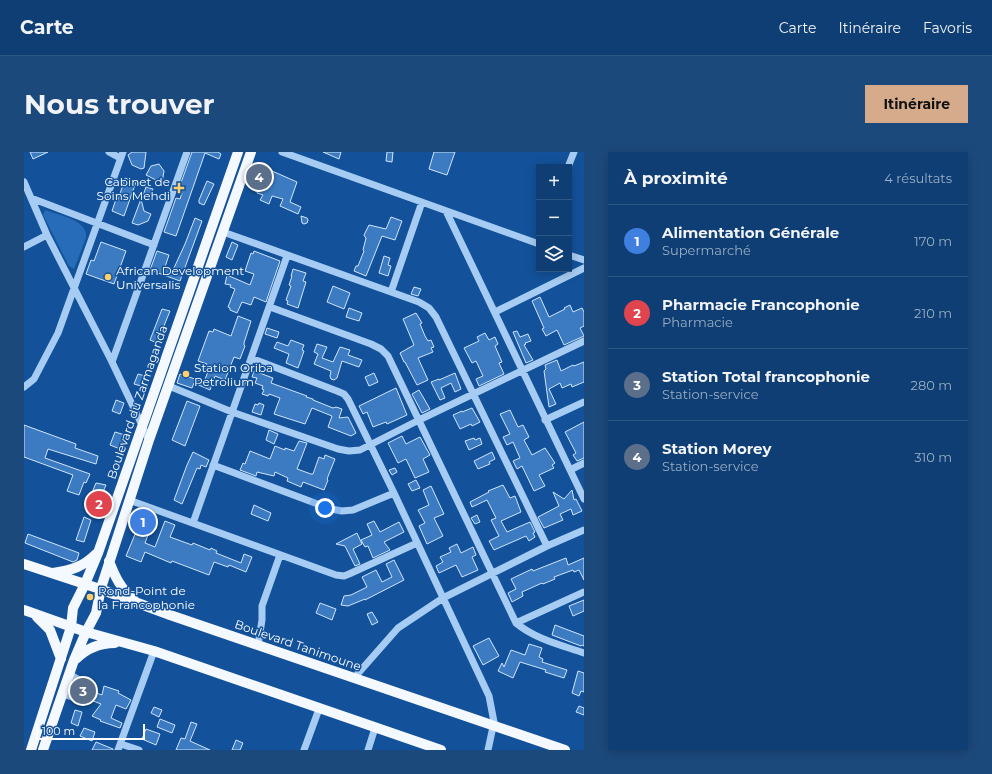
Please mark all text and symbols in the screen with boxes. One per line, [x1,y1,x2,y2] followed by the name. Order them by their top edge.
[20,16,74,39] text: Carte
[779,19,816,37] text: Carte
[838,19,901,37] text: Itinéraire
[923,19,972,37] text: Favoris
[865,85,968,123] button: Itinéraire
[24,87,215,121] text: Nous trouver
[246,162,272,192] pin: 4
[536,164,572,272] map controls
[536,164,572,200] button: +
[624,168,728,188] text: À proximité
[884,170,952,186] text: 4 résultats
[97,174,170,203] place label: Cabinet de Soins Mehdi
[173,182,185,194] marker: Cabinet de Soins Mehdi
[536,200,572,236] button: −
[662,223,839,242] text: Alimentation Générale
[634,233,640,249] text: 1
[914,233,952,249] text: 170 m
[536,236,572,272] button: layers
[662,242,751,258] text: Supermarché
[116,263,244,292] place label: African Development Universalis
[103,272,113,282] marker: African Development Universalis
[662,295,860,314] text: Pharmacie Francophonie
[633,305,641,321] text: 2
[914,305,952,321] text: 210 m
[662,314,733,330] text: Pharmacie
[104,323,170,481] street label: Boulevard du Zarmaganda
[194,360,273,389] place label: Station Oriba Petrolium
[662,367,870,386] text: Station Total francophonie
[181,369,191,379] marker: Station Oriba Petrolium
[633,377,641,393] text: 3
[911,377,952,393] text: 280 m
[662,386,759,402] text: Station-service
[662,439,771,458] text: Station Morey
[633,449,641,465] text: 4
[914,449,952,465] text: 310 m
[662,458,759,474] text: Station-service
[86,489,112,519] pin: 2
[315,498,335,518] your location
[130,507,156,537] pin: 1
[98,583,195,612] place label: Rond-Point de la Francophonie
[85,592,95,602] marker: Rond-Point de la Francophonie
[233,616,363,674] street label: Boulevard Tanimoune
[70,676,96,706] pin: 3
[36,722,145,741] scale bar
[42,724,75,738] text: 100 m

